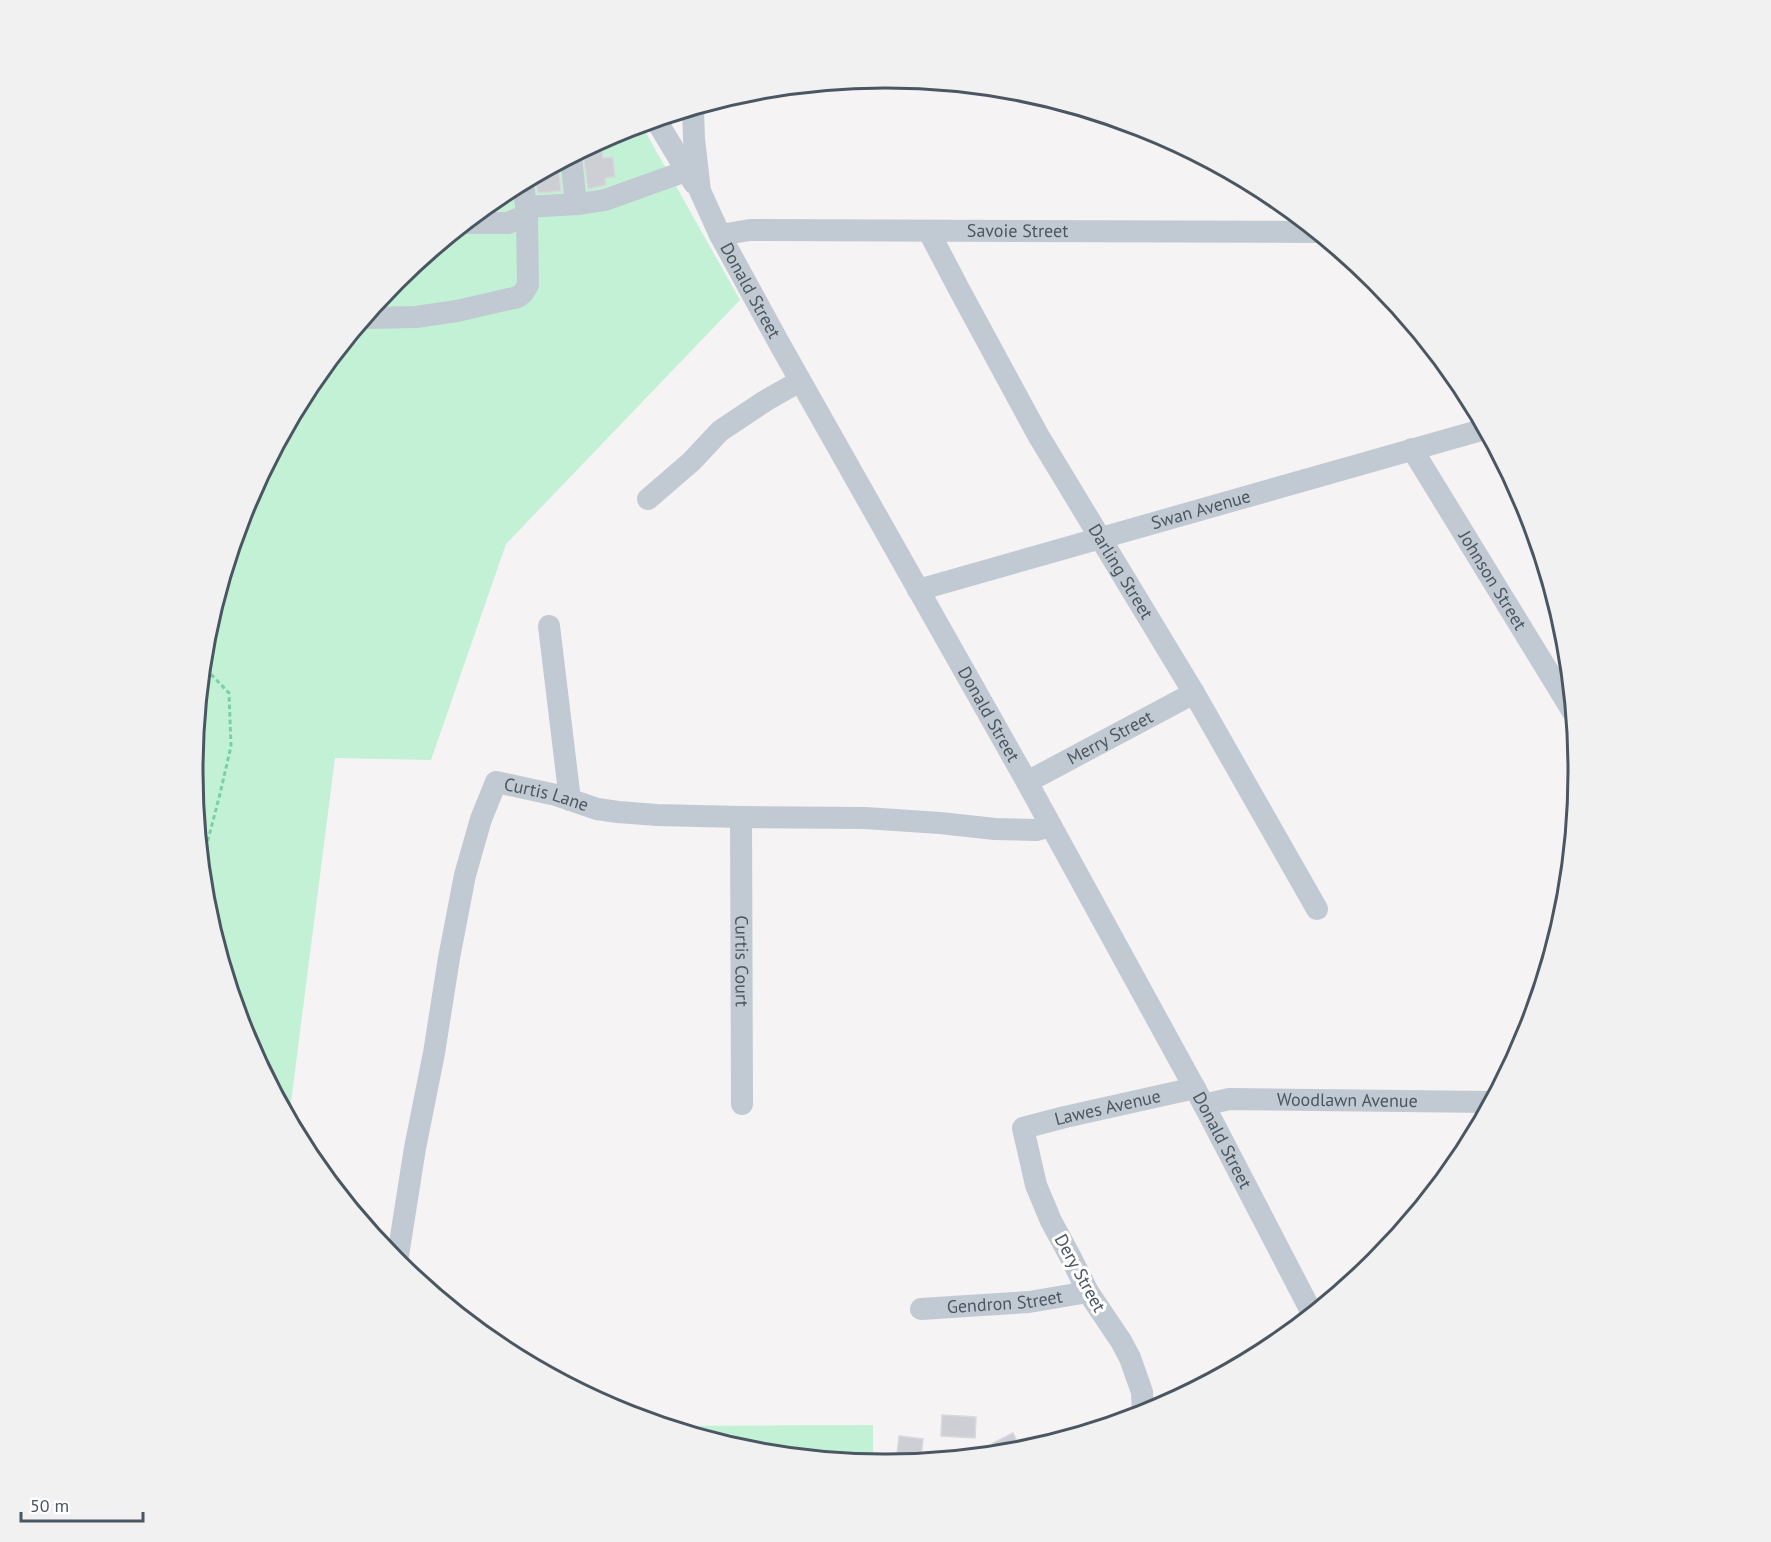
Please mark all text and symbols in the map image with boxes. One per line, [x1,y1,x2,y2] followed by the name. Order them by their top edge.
[967,219,1068,242] street label: Savoie Street
[715,238,786,342] street label: Donald Street
[1148,484,1253,534] street label: Swan Avenue
[1083,519,1159,623] street label: Darling Street
[1453,525,1532,634] street label: Johnson Street
[953,662,1025,766] street label: Donald Street
[1063,705,1157,770] street label: Merry Street
[502,772,592,816] street label: Curtis Lane
[730,915,754,1007] street label: Curtis Court
[1052,1084,1163,1130] street label: Lawes Avenue
[1188,1088,1257,1192] street label: Donald Street
[1277,1088,1418,1112] street label: Woodlawn Avenue
[1050,1230,1111,1316] street label: Dery Street
[946,1285,1064,1318] street label: Gendron Street
[21,1485,142,1523] scale bar
[30,1494,69,1517] text: 50 m

